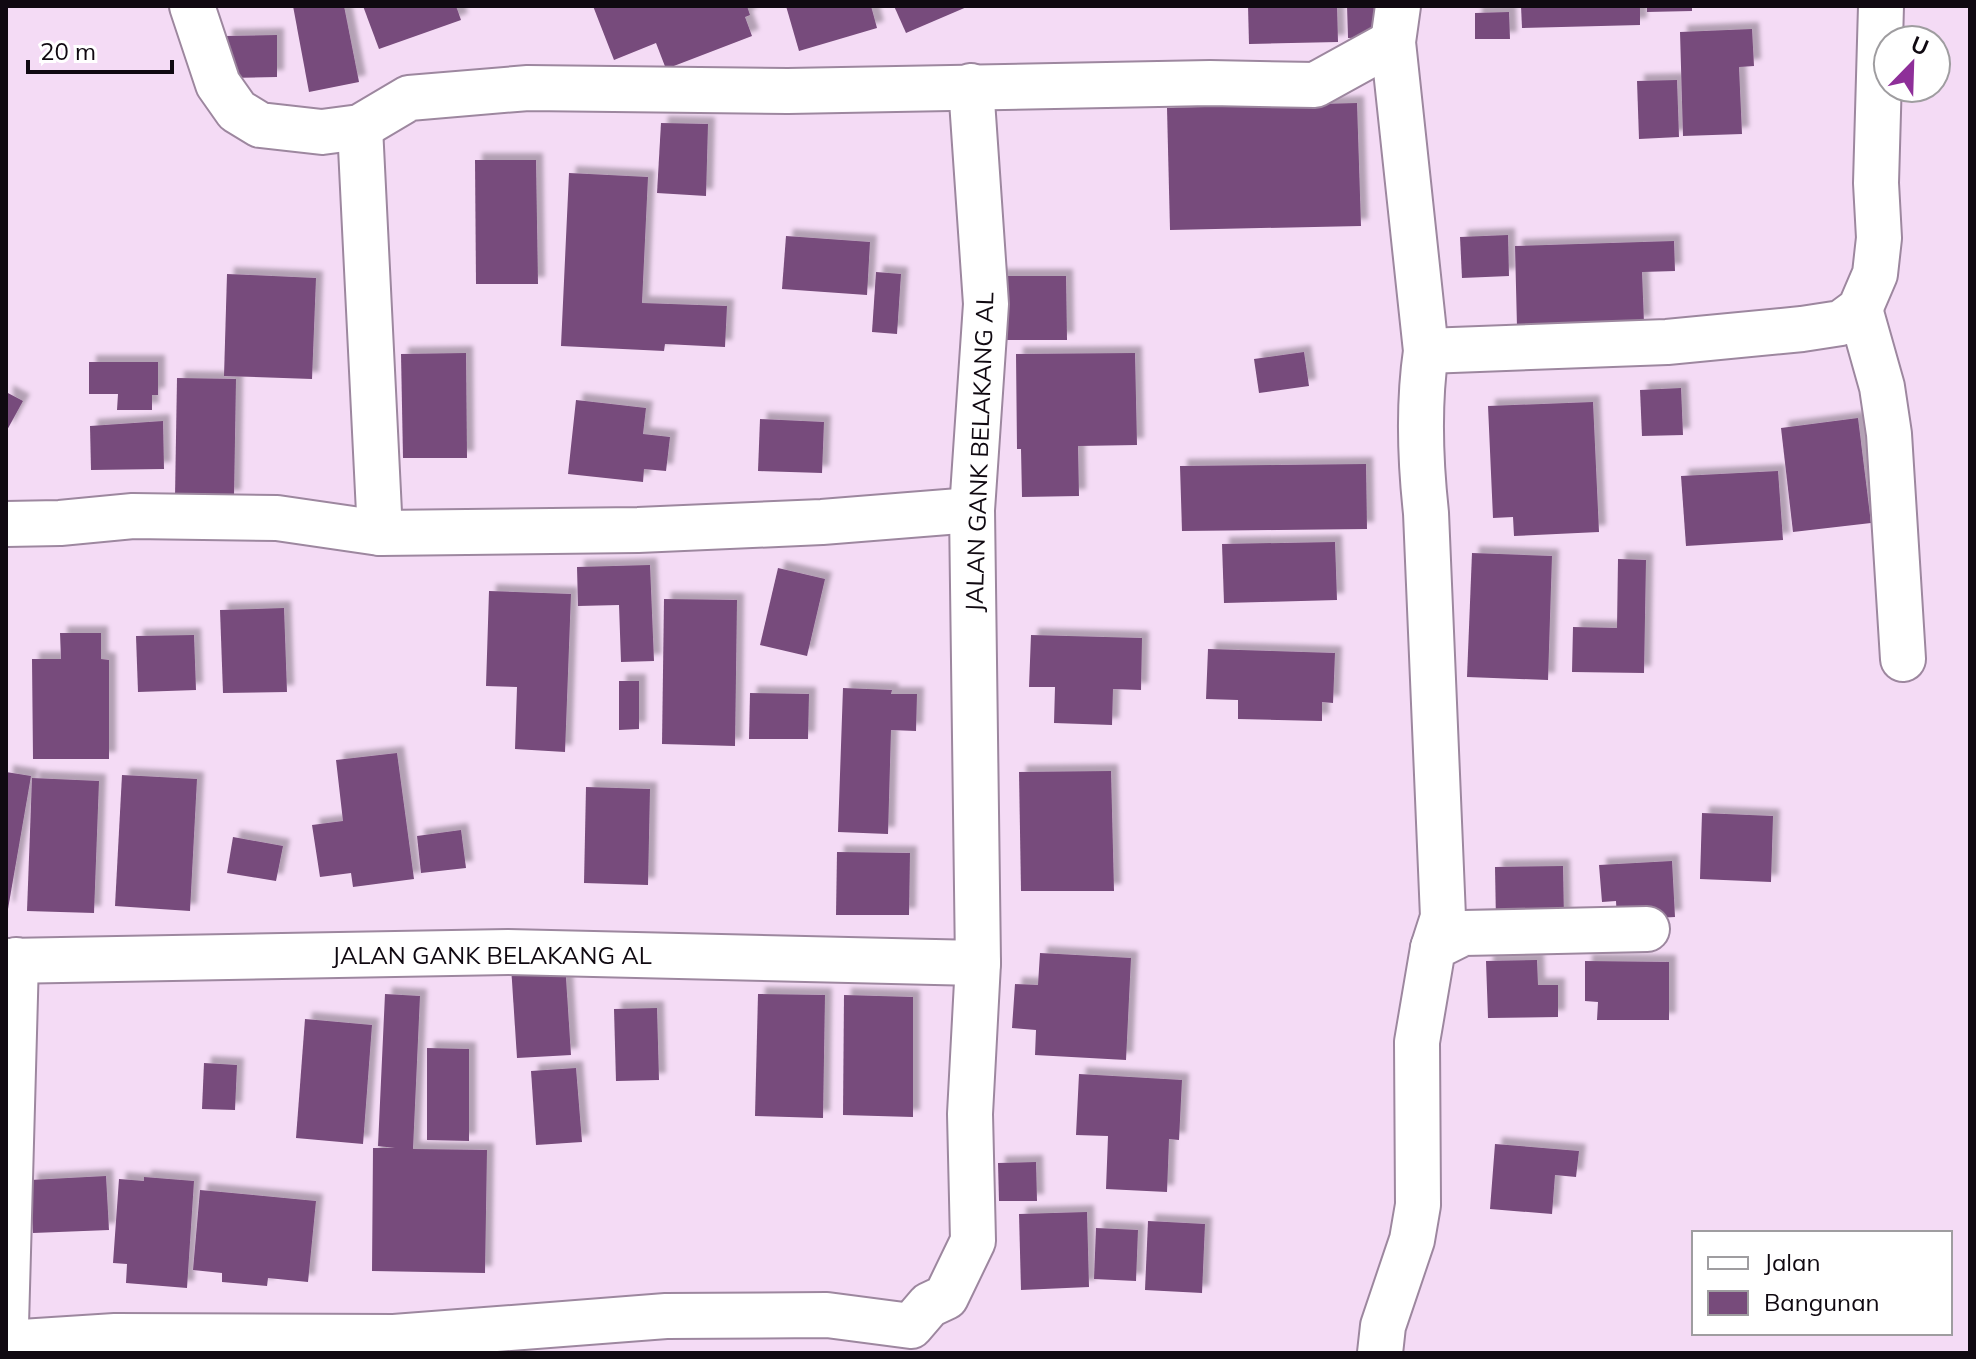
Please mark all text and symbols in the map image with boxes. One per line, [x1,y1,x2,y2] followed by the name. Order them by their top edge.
[28,24,172,74] scale bar
[1872,24,1952,104] north arrow
[1907,30,1933,62] text: U
[40,36,96,66] text: 20 m
[958,292,1000,612] street label: JALAN GANK BELAKANG AL
[332,940,652,970] street label: JALAN GANK BELAKANG AL
[1692,1231,1952,1335] legend
[1764,1247,1820,1277] text: Jalan
[1764,1287,1880,1317] text: Bangunan

